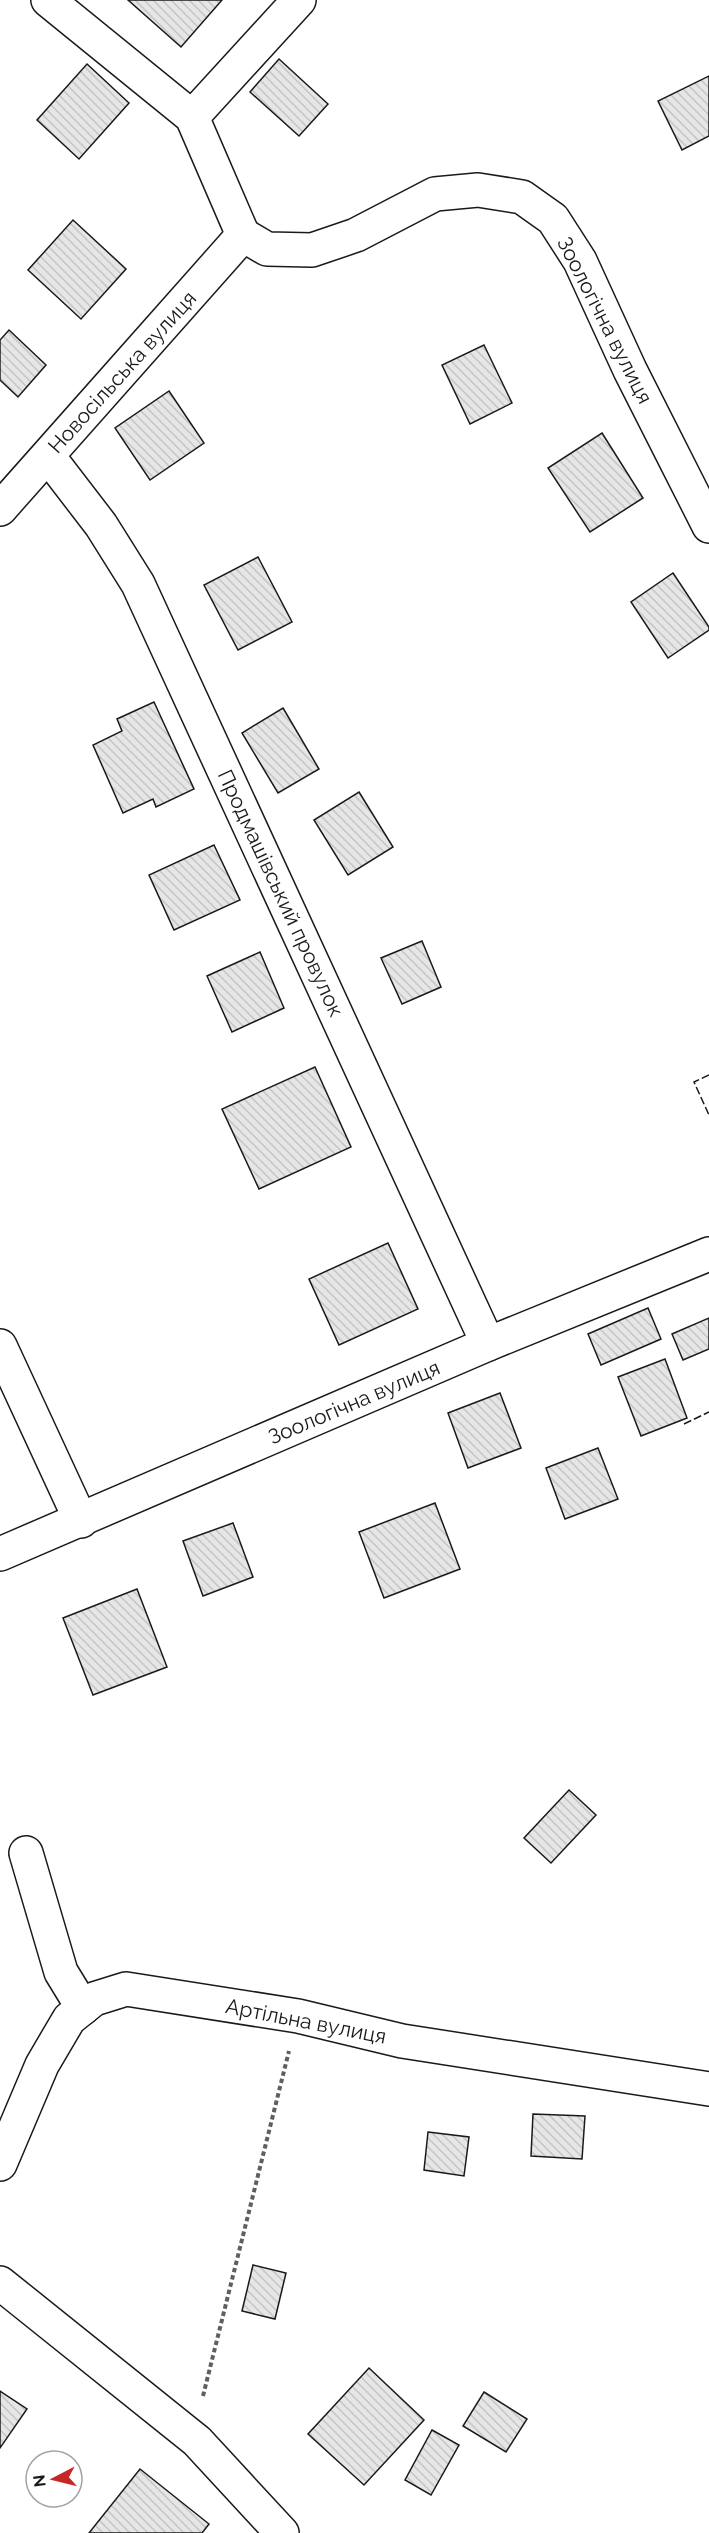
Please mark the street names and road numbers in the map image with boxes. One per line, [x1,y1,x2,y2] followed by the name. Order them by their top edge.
[552,232,658,408] street label: Зоологічна вулиця
[43,286,201,458] street label: Новосільська вулиця
[213,765,349,1021] street label: Продмашівський провулок
[264,1355,444,1449] street label: Зоологічна вулиця
[224,1993,388,2049] street label: Артільна вулиця

